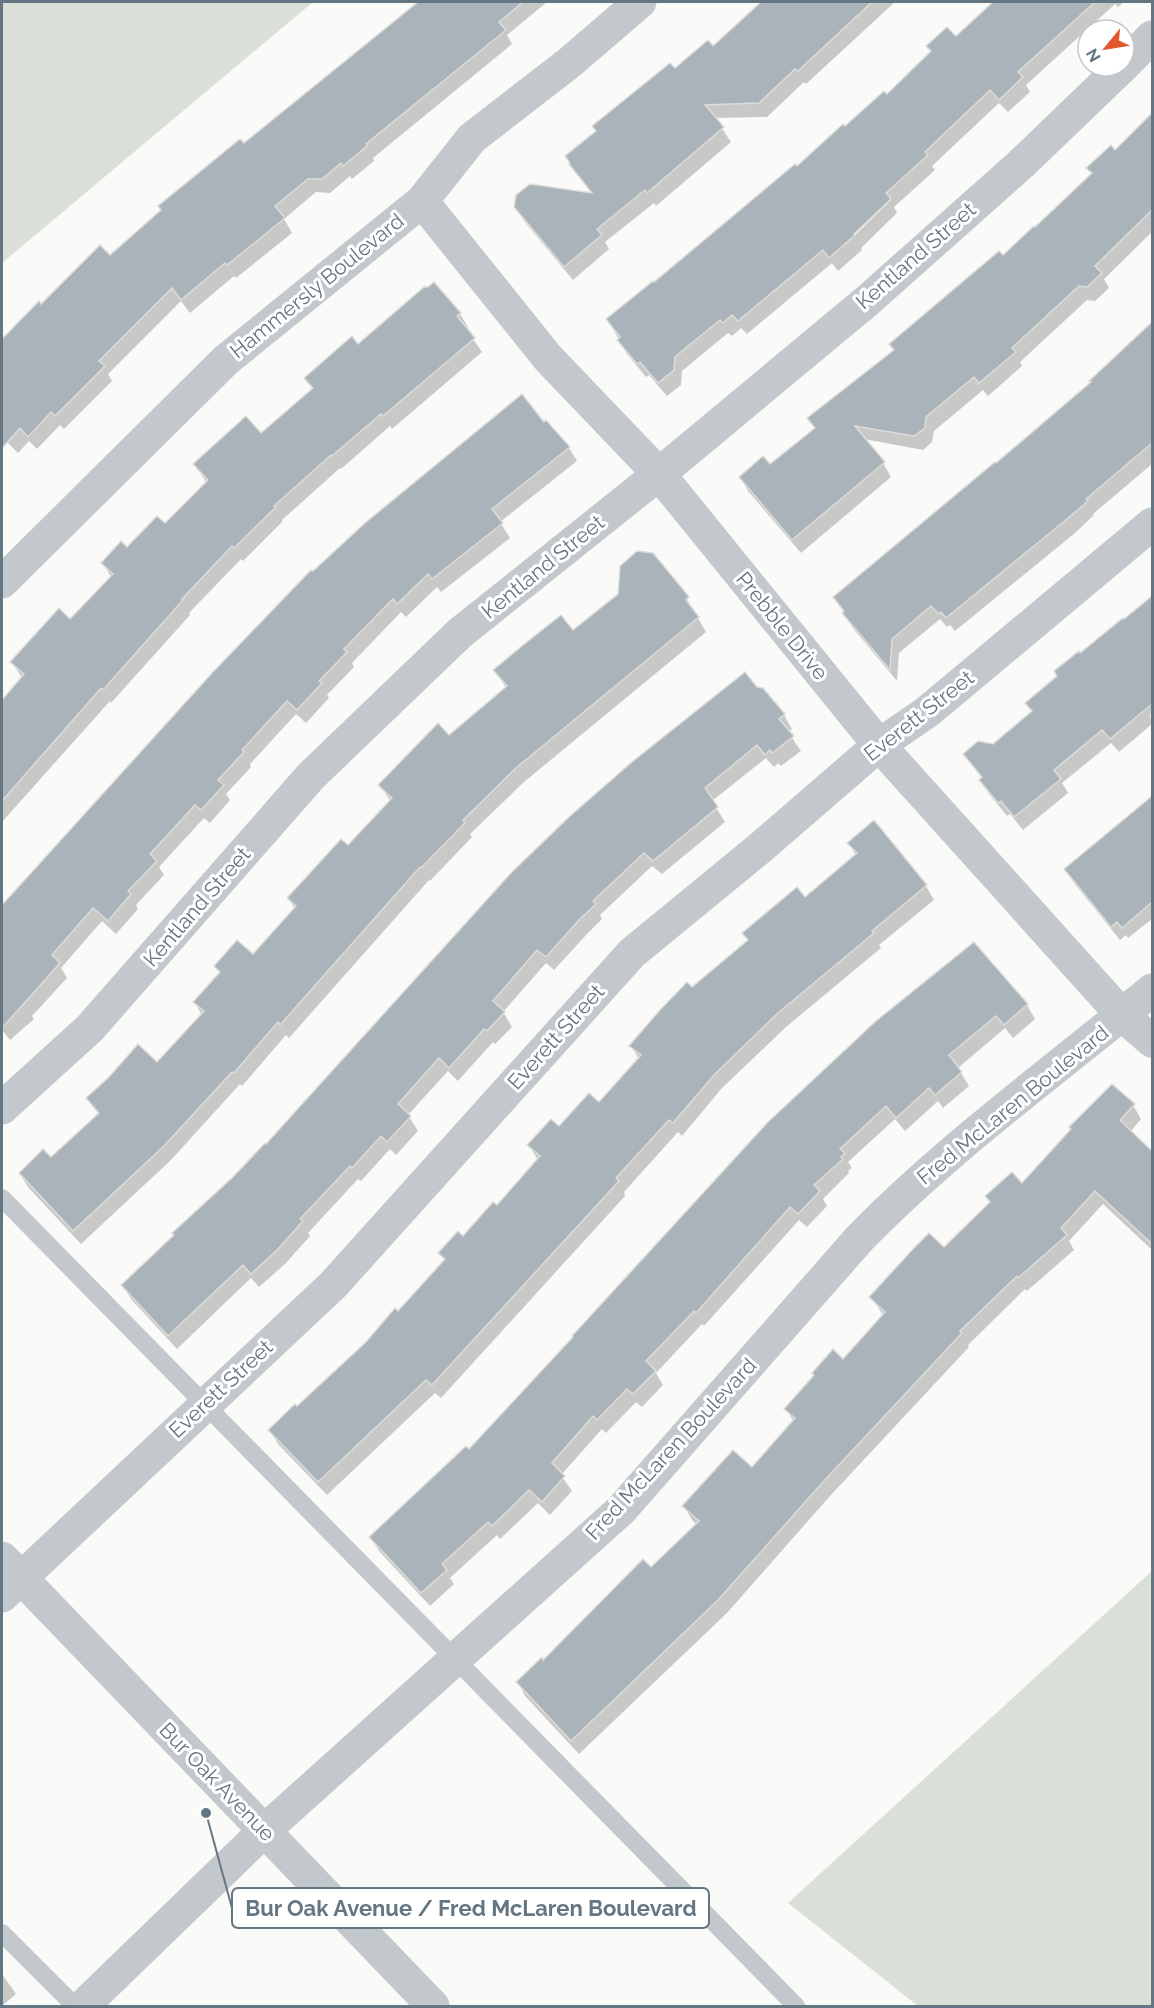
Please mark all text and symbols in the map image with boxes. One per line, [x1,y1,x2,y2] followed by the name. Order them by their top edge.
[1076,18,1136,78] north arrow
[1082,45,1105,65] text: N
[851,197,981,314] street label: Kentland Street
[225,208,408,363] street label: Hammersly Boulevard
[476,510,609,624] street label: Kentland Street
[731,567,834,685] street label: Prebble Drive
[859,665,979,766] street label: Everett Street
[138,842,255,972] street label: Kentland Street
[502,979,609,1094] street label: Everett Street
[912,1020,1113,1190] street label: Fred McLaren Boulevard
[164,1334,278,1443] street label: Everett Street
[580,1353,761,1545] street label: Fred McLaren Boulevard
[154,1717,280,1846] street label: Bur Oak Avenue
[232,1888,709,1928] callout: Bur Oak Avenue / Fred McLaren Boulevard
[245,1895,697,1921] text: Bur Oak Avenue / Fred McLaren Boulevard

